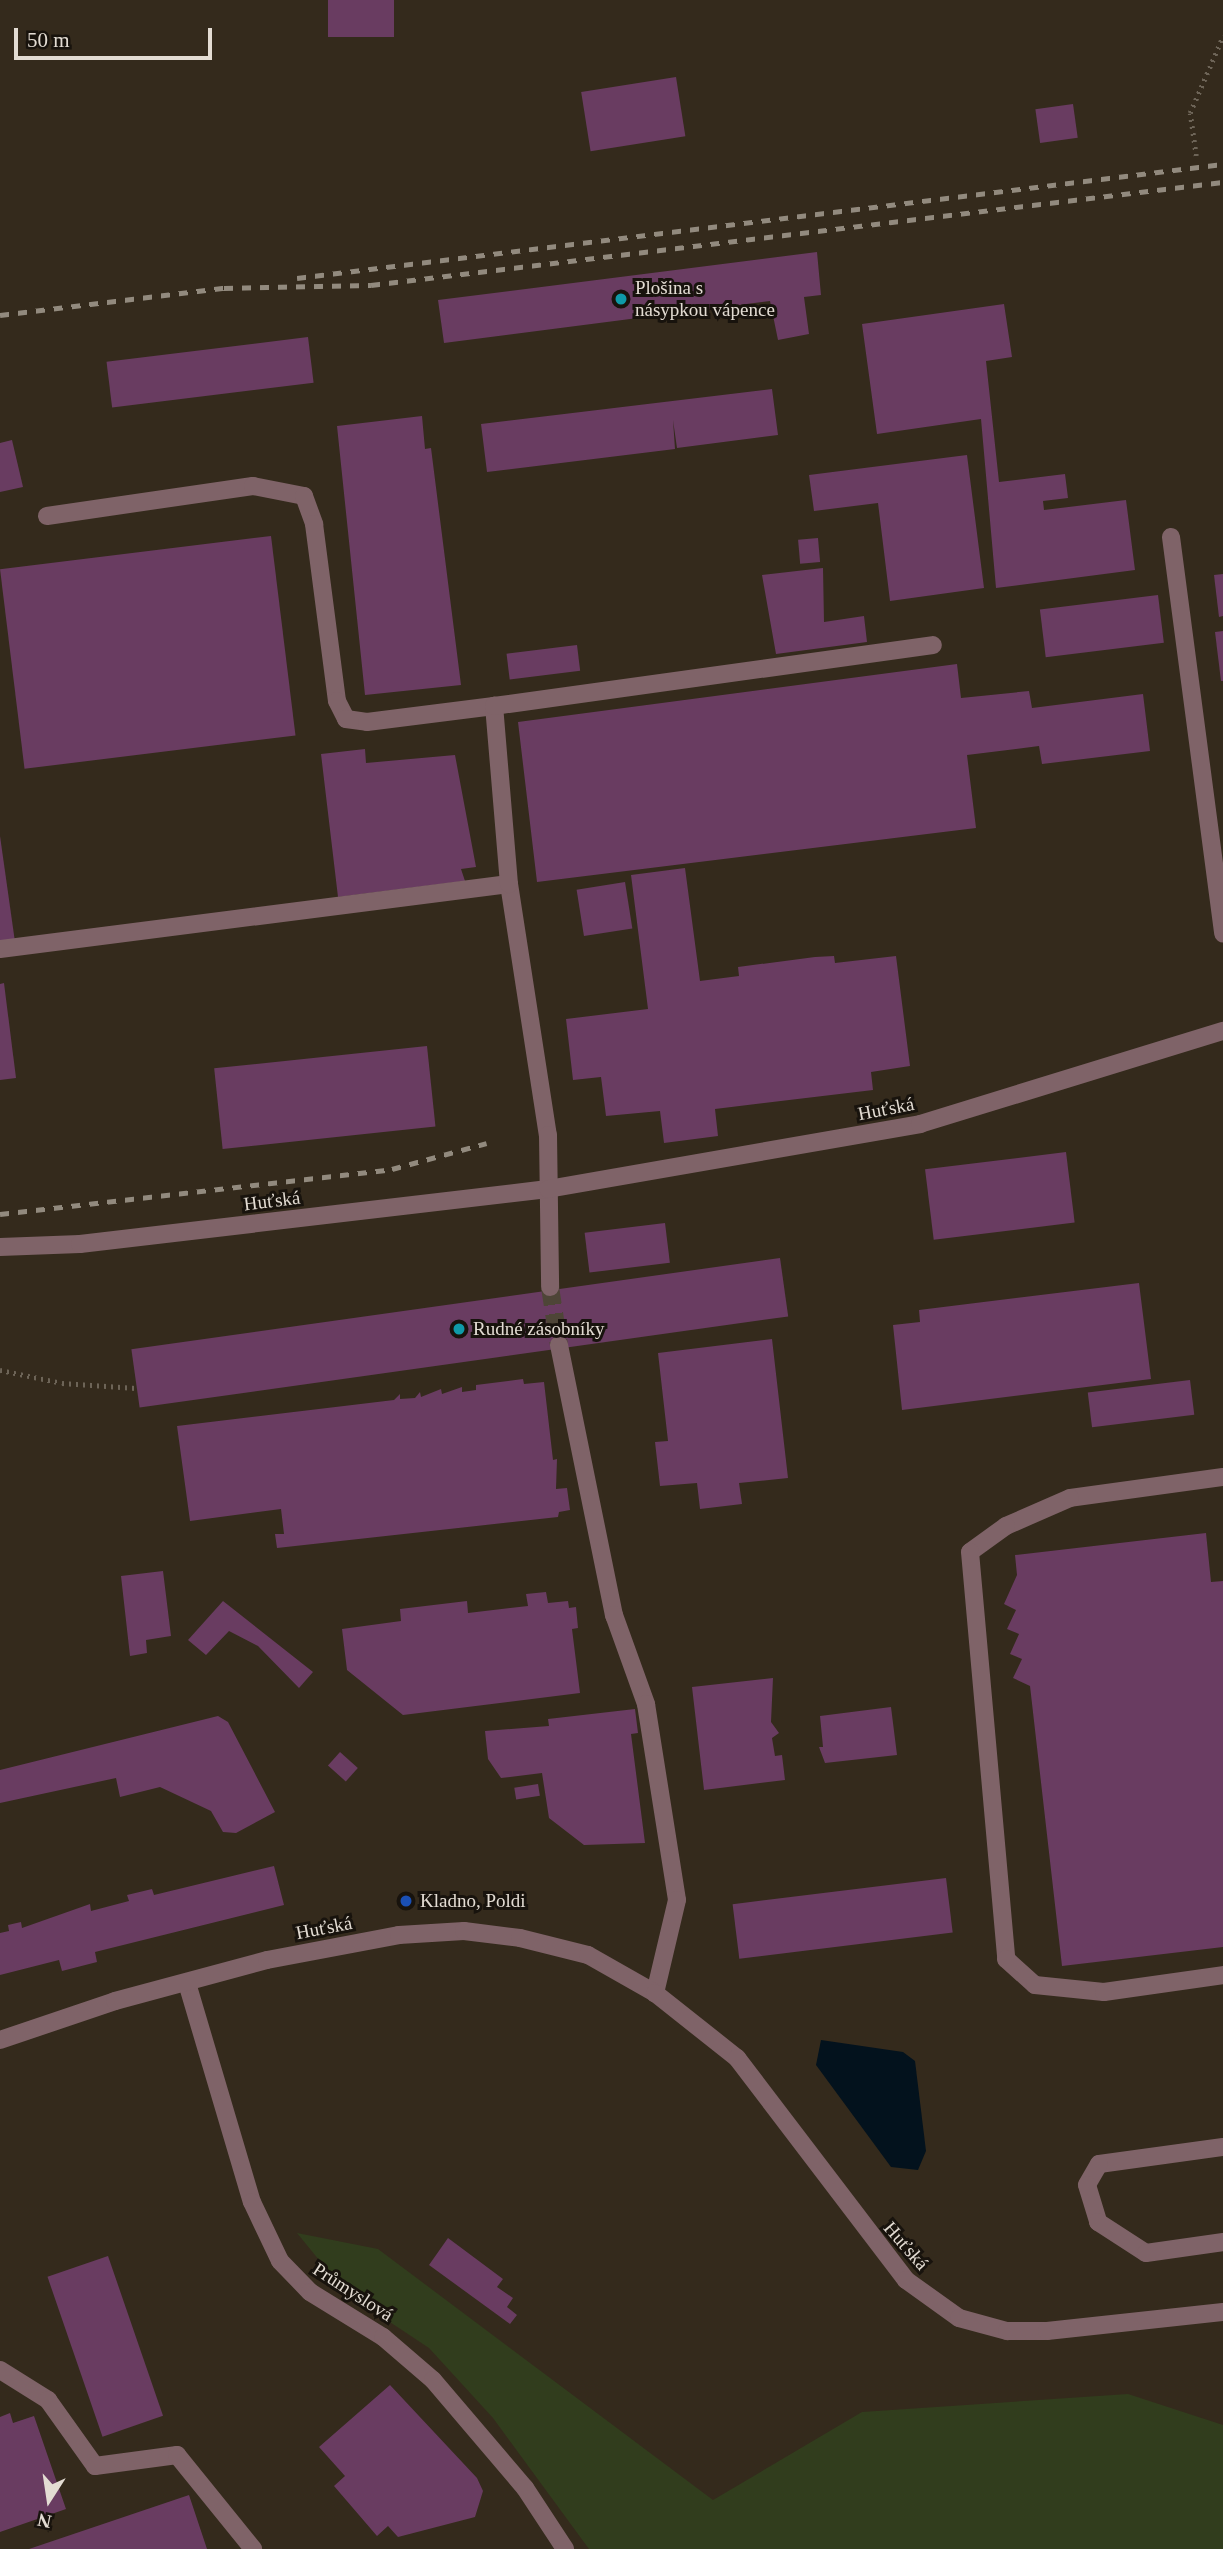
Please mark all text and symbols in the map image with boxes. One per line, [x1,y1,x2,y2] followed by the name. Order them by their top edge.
[18,14,215,58] scale bar
[27,28,70,52] text: 50 m
[635,277,775,321] place label: Plošina s násypkou vápence
[613,291,629,307] marker: Plošina s násypkou vápence
[856,1092,916,1126] street label: Huťská
[242,1186,302,1216] street label: Huťská
[473,1318,604,1340] place label: Rudné zásobníky
[451,1321,467,1337] marker: Rudné zásobníky
[420,1890,526,1912] place label: Kladno, Poldi
[398,1893,414,1909] marker: Kladno, Poldi
[294,1911,354,1945] street label: Huťská
[879,2217,933,2275] street label: Huťská
[309,2258,397,2326] street label: Průmyslová
[14,2465,84,2535] north arrow
[36,2509,53,2533] text: N

